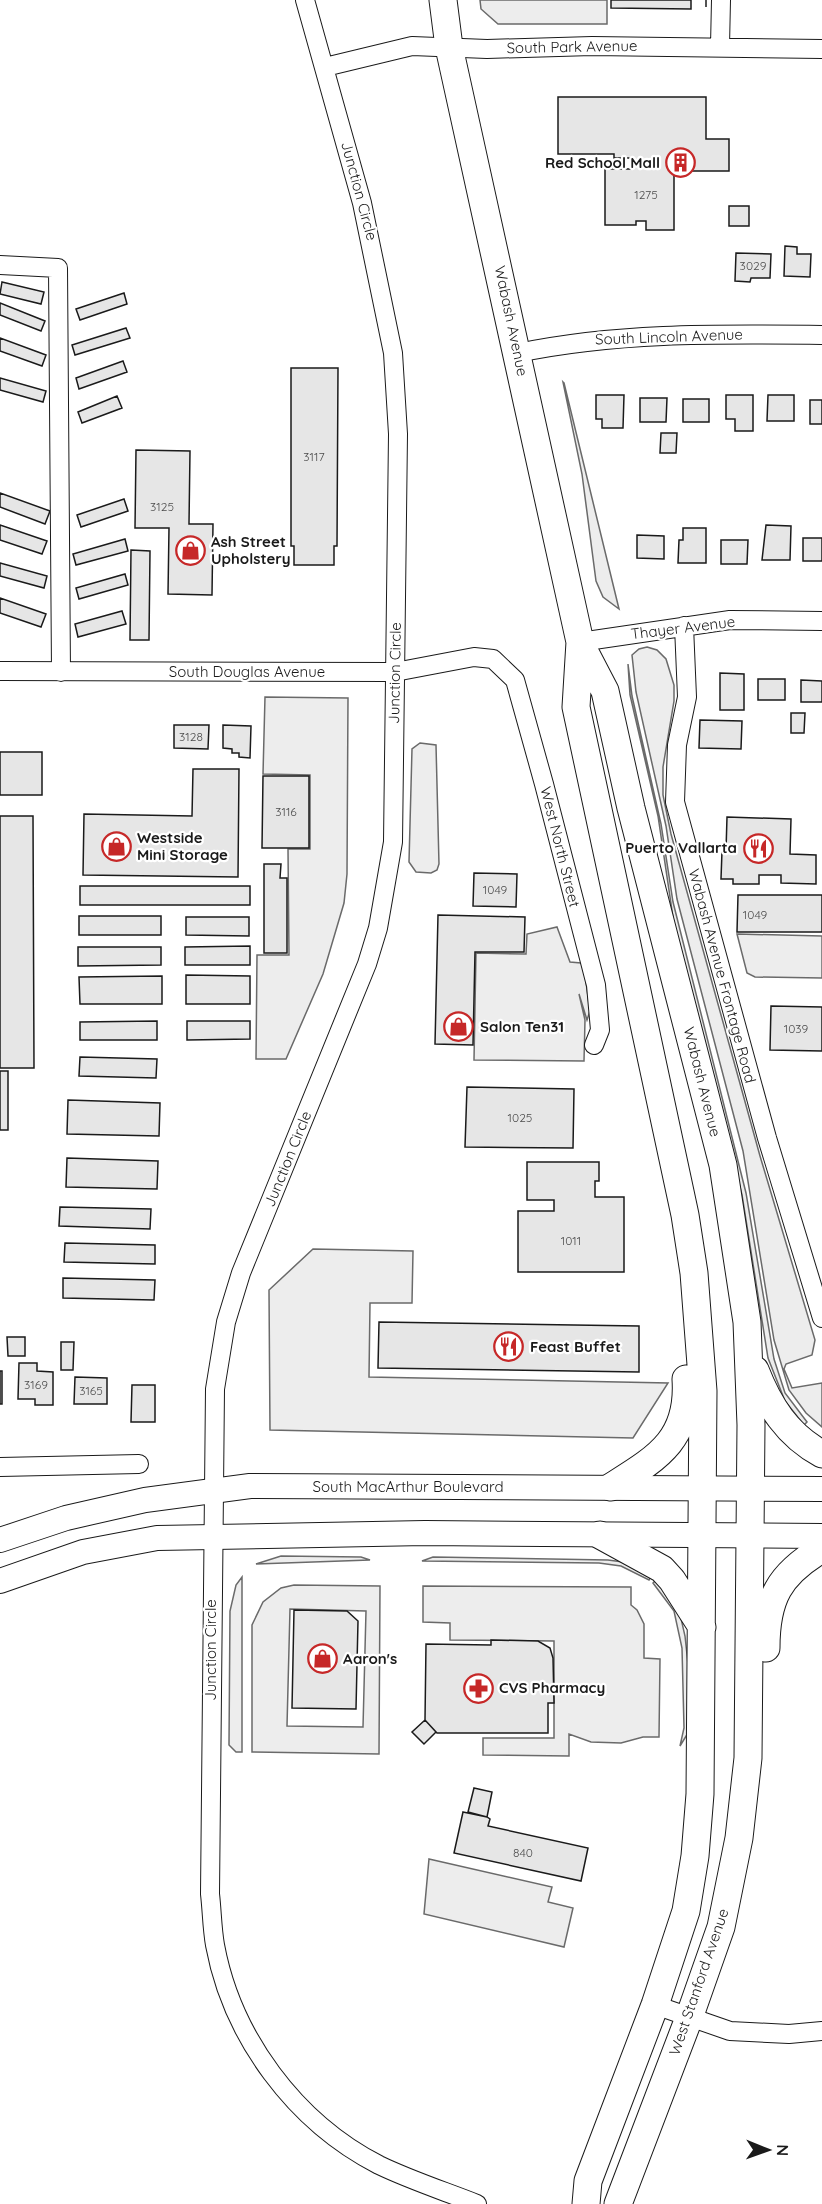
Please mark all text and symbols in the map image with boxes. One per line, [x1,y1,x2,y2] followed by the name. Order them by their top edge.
[506,36,638,57] street label: South Park Avenue
[337,139,382,242] street label: Junction Circle
[665,147,697,179] building icon: Red School Mall
[545,153,660,172] place label: Red School Mall
[634,187,658,202] house number: 1275
[740,258,767,273] house number: 3029
[490,264,532,378] street label: Wabash Avenue
[595,324,743,349] street label: South Lincoln Avenue
[303,449,325,464] house number: 3117
[150,499,174,514] house number: 3125
[211,532,291,568] place label: Ash Street Upholstery
[174,535,206,567] shop icon: Ash Street Upholstery
[630,612,736,643] street label: Thayer Avenue
[384,622,405,724] street label: Junction Circle
[169,662,325,681] street label: South Douglas Avenue
[179,729,203,744] house number: 3128
[536,785,585,909] street label: West North Street
[275,804,297,819] house number: 3116
[137,828,228,864] place label: Westside Mini Storage
[100,831,132,863] shop icon: Westside Mini Storage
[742,832,774,864] restaurant icon: Puerto Vallarta
[625,838,737,857] place label: Puerto Vallarta
[685,867,759,1085] street label: Wabash Avenue Frontage Road
[483,882,507,897] house number: 1049
[743,907,767,922] house number: 1049
[443,1011,475,1043] shop icon: Salon Ten31
[480,1017,564,1036] place label: Salon Ten31
[784,1021,809,1036] house number: 1039
[680,1025,724,1139] street label: Wabash Avenue
[260,1108,315,1210] street label: Junction Circle
[508,1110,532,1125] house number: 1025
[561,1233,581,1248] house number: 1011
[493,1331,525,1363] restaurant icon: Feast Buffet
[530,1337,621,1356] place label: Feast Buffet
[24,1377,48,1392] house number: 3169
[79,1383,103,1398] house number: 3165
[312,1477,504,1496] street label: South MacArthur Boulevard
[201,1599,220,1701] street label: Junction Circle
[306,1643,338,1675] shop icon: Aaron's
[343,1649,397,1668] place label: Aaron's
[462,1672,494,1704] pharmacy icon: CVS Pharmacy
[499,1678,605,1697] place label: CVS Pharmacy
[513,1845,533,1860] house number: 840
[664,1906,733,2058] street label: West Stanford Avenue
[738,2120,798,2180] north arrow
[773,2144,793,2156] text: N

